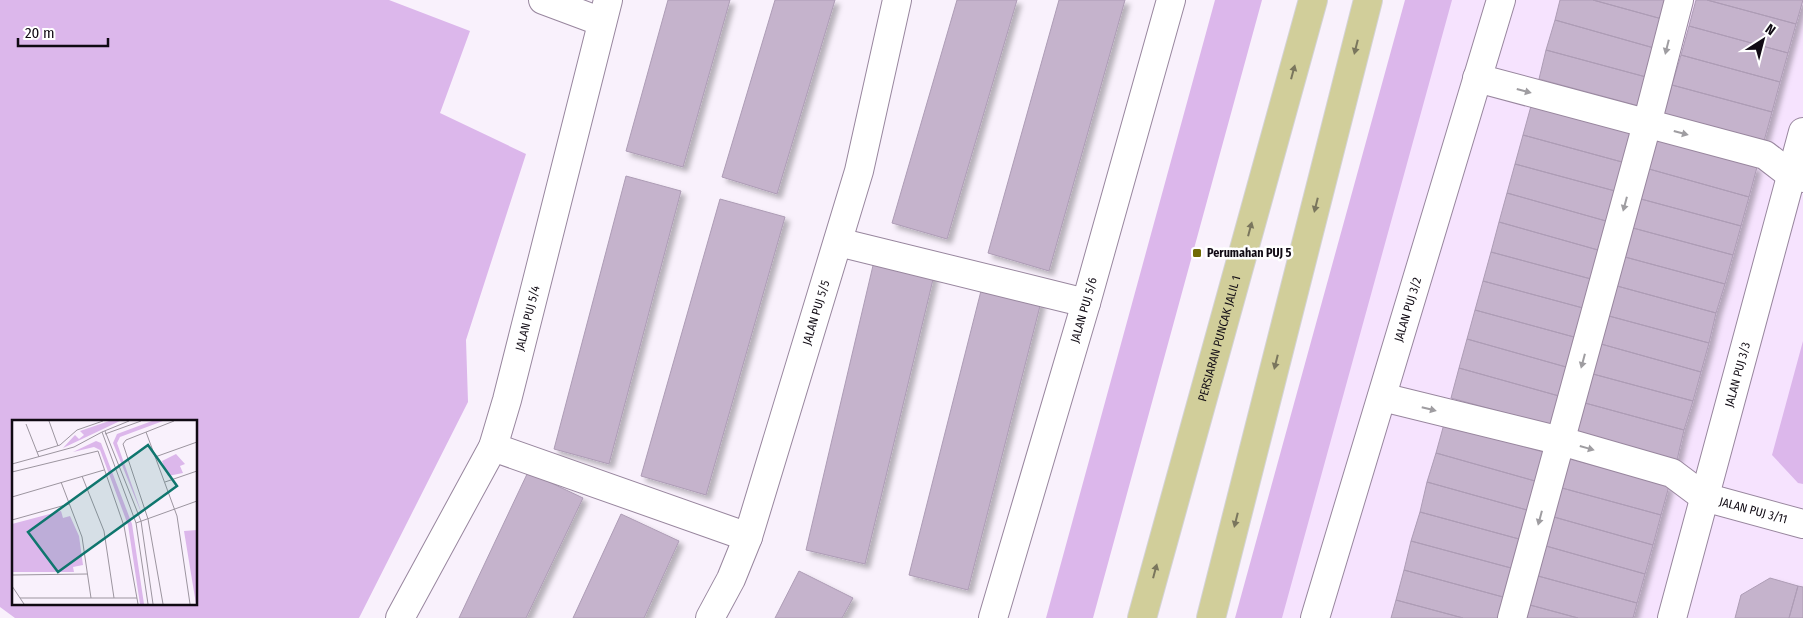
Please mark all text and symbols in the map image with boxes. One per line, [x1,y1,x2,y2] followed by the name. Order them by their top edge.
[18,15,108,47] scale bar
[1738,15,1788,65] north arrow
[1762,21,1779,39] text: N
[25,24,55,42] text: 20 m
[1351,40,1359,55] one-way arrow
[1663,40,1671,55] one-way arrow
[1289,65,1297,80] one-way arrow
[1517,87,1532,95] one-way arrow
[1674,129,1689,137] one-way arrow
[1311,197,1319,212] one-way arrow
[1621,197,1629,212] one-way arrow
[1246,221,1254,236] one-way arrow
[1207,246,1291,260] place label: Perumahan PUJ 5
[1191,247,1203,259] marker: Perumahan PUJ 5
[1195,274,1243,403] street label: PERSIARAN PUNCAK JALIL 1
[1068,276,1100,344] street label: JALAN PUJ 5/6
[1392,276,1424,343] street label: JALAN PUJ 3/2
[800,278,833,347] street label: JALAN PUJ 5/5
[513,284,543,352] street label: JALAN PUJ 5/4
[1722,341,1753,409] street label: JALAN PUJ 3/3
[1578,354,1586,369] one-way arrow
[1271,355,1279,370] one-way arrow
[1422,405,1437,413] one-way arrow
[12,420,198,606] inset map
[1579,444,1594,452] one-way arrow
[1718,494,1789,526] street label: JALAN PUJ 3/11
[1535,511,1543,526] one-way arrow
[1232,512,1240,527] one-way arrow
[1151,563,1159,579] one-way arrow

